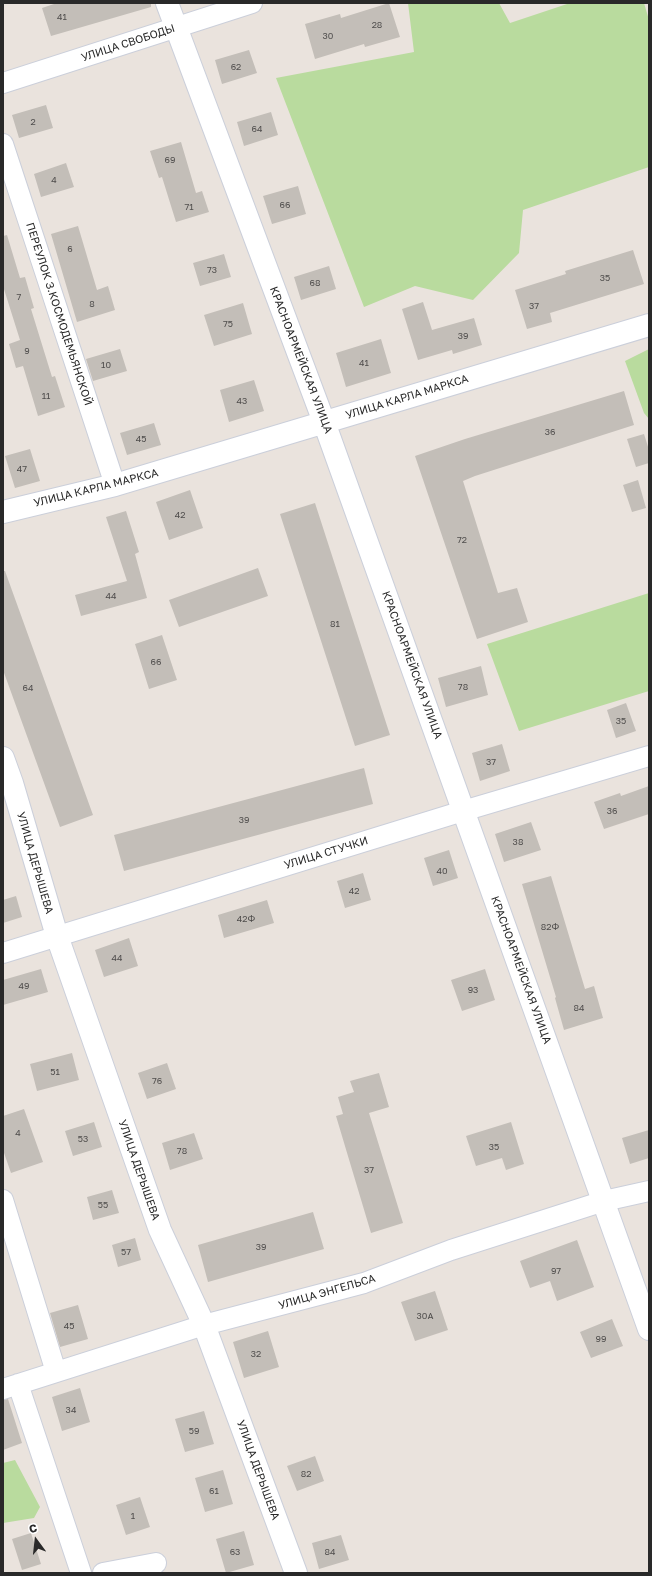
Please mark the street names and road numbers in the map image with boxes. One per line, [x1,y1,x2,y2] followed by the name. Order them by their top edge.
[80,22,176,64] street label: УЛИЦА СВОБОДЫ
[23,221,95,407] street label: ПЕРЕУЛОК З.КОСМОДЕМЬЯНСКОЙ
[267,285,335,435] street label: КРАСНОАРМЕЙСКАЯ УЛИЦА
[344,372,470,422] street label: УЛИЦА КАРЛА МАРКСА
[32,466,160,510] street label: УЛИЦА КАРЛА МАРКСА
[379,589,445,741] street label: КРАСНОАРМЕЙСКАЯ УЛИЦА
[14,811,56,915] street label: УЛИЦА ДЕРЫШЕВА
[282,834,370,872] street label: УЛИЦА СТУЧКИ
[488,894,554,1046] street label: КРАСНОАРМЕЙСКАЯ УЛИЦА
[116,1118,162,1222] street label: УЛИЦА ДЕРЫШЕВА
[277,1272,377,1312] street label: УЛИЦА ЭНГЕЛЬСА
[234,1418,282,1522] street label: УЛИЦА ДЕРЫШЕВА

